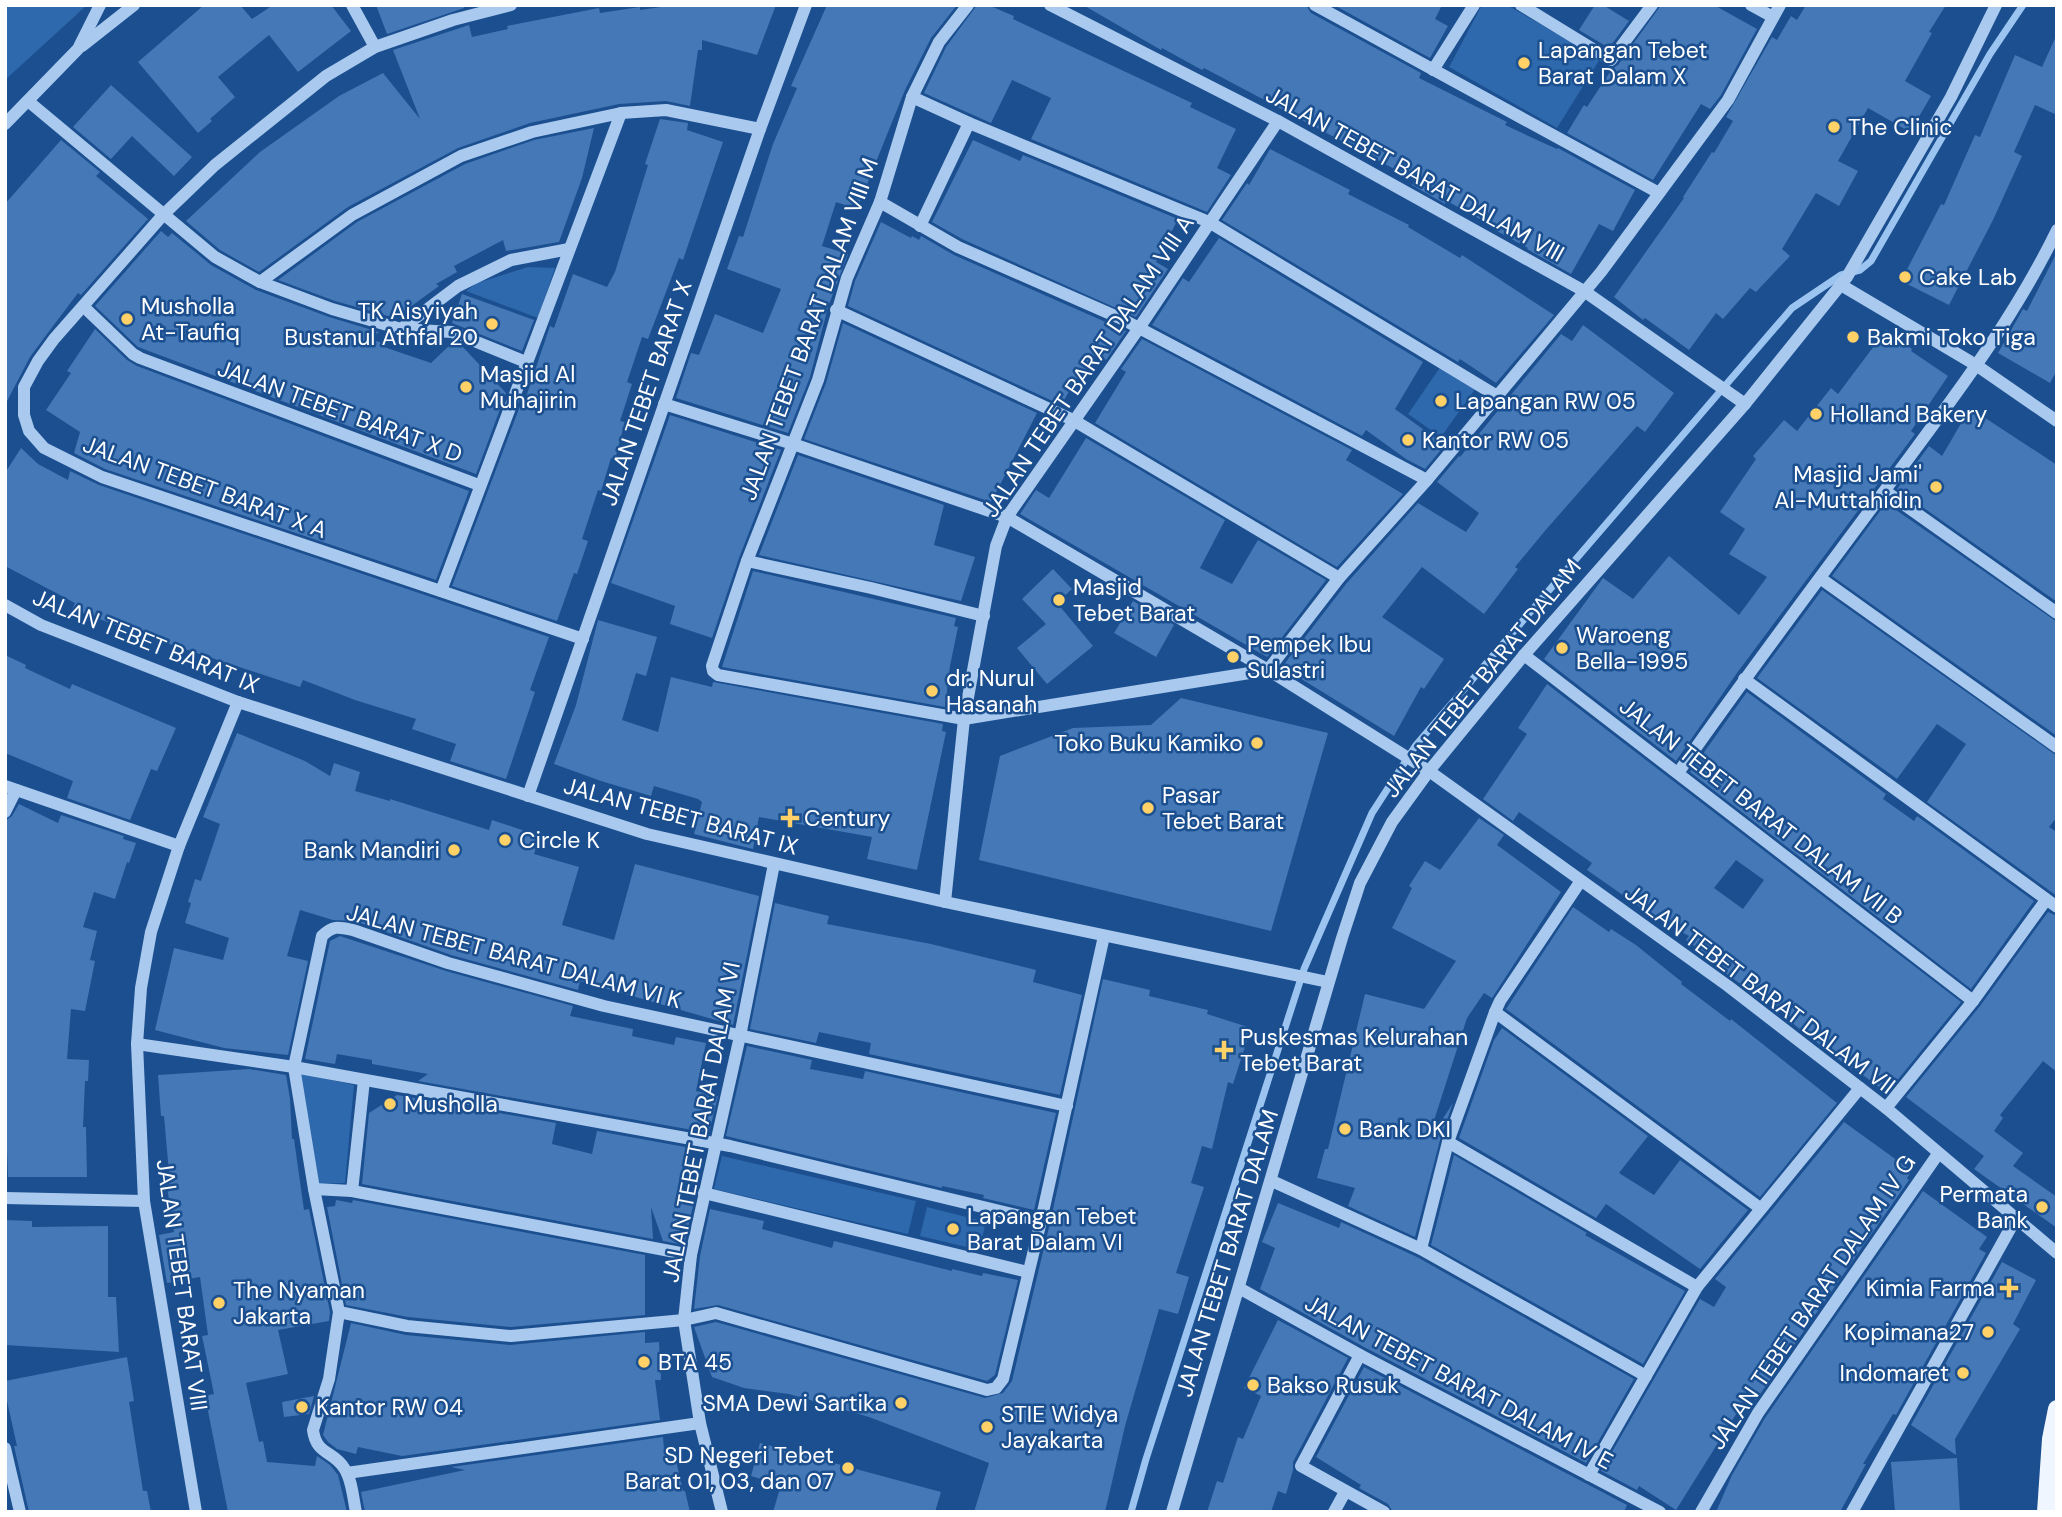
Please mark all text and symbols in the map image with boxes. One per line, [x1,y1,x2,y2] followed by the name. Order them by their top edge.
[1538,35,1707,91] place label: Lapangan Tebet Barat Dalam X
[1516,55,1532,71] marker: Lapangan Tebet Barat Dalam X
[1261,79,1569,269] street label: JALAN TEBET BARAT DALAM VIII
[1848,112,1952,142] place label: The Clinic
[1826,119,1842,135] marker: The Clinic
[733,154,885,504] street label: JALAN TEBET BARAT DALAM VIII M
[975,209,1201,523] street label: JALAN TEBET BARAT DALAM VIII A
[1919,262,2017,292] place label: Cake Lab
[1897,269,1913,285] marker: Cake Lab
[593,276,699,510] street label: JALAN TEBET BARAT X
[141,291,240,347] place label: Musholla At-Taufiq
[284,296,478,352] place label: TK Aisyiyah Bustanul Athfal 20
[119,311,135,327] marker: Musholla At-Taufiq
[484,316,500,332] marker: TK Aisyiyah Bustanul Athfal 20
[1867,322,2036,352] place label: Bakmi Toko Tiga
[1845,329,1861,345] marker: Bakmi Toko Tiga
[214,353,466,469] street label: JALAN TEBET BARAT X D
[480,359,577,415] place label: Masjid Al Muhajirin
[458,379,474,395] marker: Masjid Al Muhajirin
[1455,386,1636,416] place label: Lapangan RW 05
[1433,393,1449,409] marker: Lapangan RW 05
[1830,399,1988,429] place label: Holland Bakery
[1808,406,1824,422] marker: Holland Bakery
[1422,425,1569,455] place label: Kantor RW 05
[79,429,331,545] street label: JALAN TEBET BARAT X A
[1400,432,1416,448] marker: Kantor RW 05
[1774,459,1922,515] place label: Masjid Jami' Al-Muttahidin
[1928,479,1944,495] marker: Masjid Jami' Al-Muttahidin
[1376,552,1588,804] street label: JALAN TEBET BARAT DALAM
[1073,572,1195,628] place label: Masjid Tebet Barat
[28,582,264,700] street label: JALAN TEBET BARAT IX
[1051,592,1067,608] marker: Masjid Tebet Barat
[1576,620,1688,676] place label: Waroeng Bella-1995
[1247,629,1371,685] place label: Pempek Ibu Sulastri
[1554,640,1570,656] marker: Waroeng Bella-1995
[1225,649,1241,665] marker: Pempek Ibu Sulastri
[946,663,1037,719] place label: dr. Nurul Hasanah
[924,683,940,699] marker: dr. Nurul Hasanah
[1613,691,1909,931] street label: JALAN TEBET BARAT DALAM VII B
[1054,728,1243,758] place label: Toko Buku Kamiko
[1249,735,1265,751] marker: Toko Buku Kamiko
[560,770,802,862] street label: JALAN TEBET BARAT IX
[1162,780,1284,836] place label: Pasar Tebet Barat
[1140,800,1156,816] marker: Pasar Tebet Barat
[804,803,890,833] place label: Century
[782,810,798,826] marker: Century
[519,825,600,855] place label: Circle K
[497,832,513,848] marker: Circle K
[304,835,440,865] place label: Bank Mandiri
[446,842,462,858] marker: Bank Mandiri
[1619,877,1901,1101] street label: JALAN TEBET BARAT DALAM VII
[343,897,685,1015] street label: JALAN TEBET BARAT DALAM VI K
[655,959,747,1285] street label: JALAN TEBET BARAT DALAM VI
[1240,1022,1468,1078] place label: Puskesmas Kelurahan Tebet Barat
[1214,1040,1234,1060] marker: Puskesmas Kelurahan Tebet Barat
[404,1089,498,1119] place label: Musholla
[382,1096,398,1112] marker: Musholla
[1169,1106,1285,1400] street label: JALAN TEBET BARAT DALAM
[1359,1114,1451,1144] place label: Bank DKI
[1337,1121,1353,1137] marker: Bank DKI
[1702,1149,1922,1455] street label: JALAN TEBET BARAT DALAM IV G
[149,1157,215,1413] street label: JALAN TEBET BARAT VIII
[1940,1179,2028,1235] place label: Permata Bank
[2034,1199,2050,1215] marker: Permata Bank
[967,1201,1136,1257] place label: Lapangan Tebet Barat Dalam VI
[945,1221,961,1237] marker: Lapangan Tebet Barat Dalam VI
[1866,1273,1995,1303] place label: Kimia Farma
[233,1275,365,1331] place label: The Nyaman Jakarta
[2001,1280,2017,1296] marker: Kimia Farma
[1300,1288,1618,1476] street label: JALAN TEBET BARAT DALAM IV E
[211,1295,227,1311] marker: The Nyaman Jakarta
[1844,1317,1974,1347] place label: Kopimana27
[1980,1324,1996,1340] marker: Kopimana27
[658,1347,732,1377] place label: BTA 45
[636,1354,652,1370] marker: BTA 45
[1840,1358,1949,1388] place label: Indomaret
[1955,1365,1971,1381] marker: Indomaret
[1267,1370,1399,1400] place label: Bakso Rusuk
[1245,1377,1261,1393] marker: Bakso Rusuk
[702,1388,887,1418] place label: SMA Dewi Sartika
[316,1392,463,1422] place label: Kantor RW 04
[893,1395,909,1411] marker: SMA Dewi Sartika
[294,1399,310,1415] marker: Kantor RW 04
[1001,1399,1118,1455] place label: STIE Widya Jayakarta
[979,1419,995,1435] marker: STIE Widya Jayakarta
[625,1440,834,1496] place label: SD Negeri Tebet Barat 01, 03, dan 07
[840,1460,856,1476] marker: SD Negeri Tebet Barat 01, 03, dan 07

